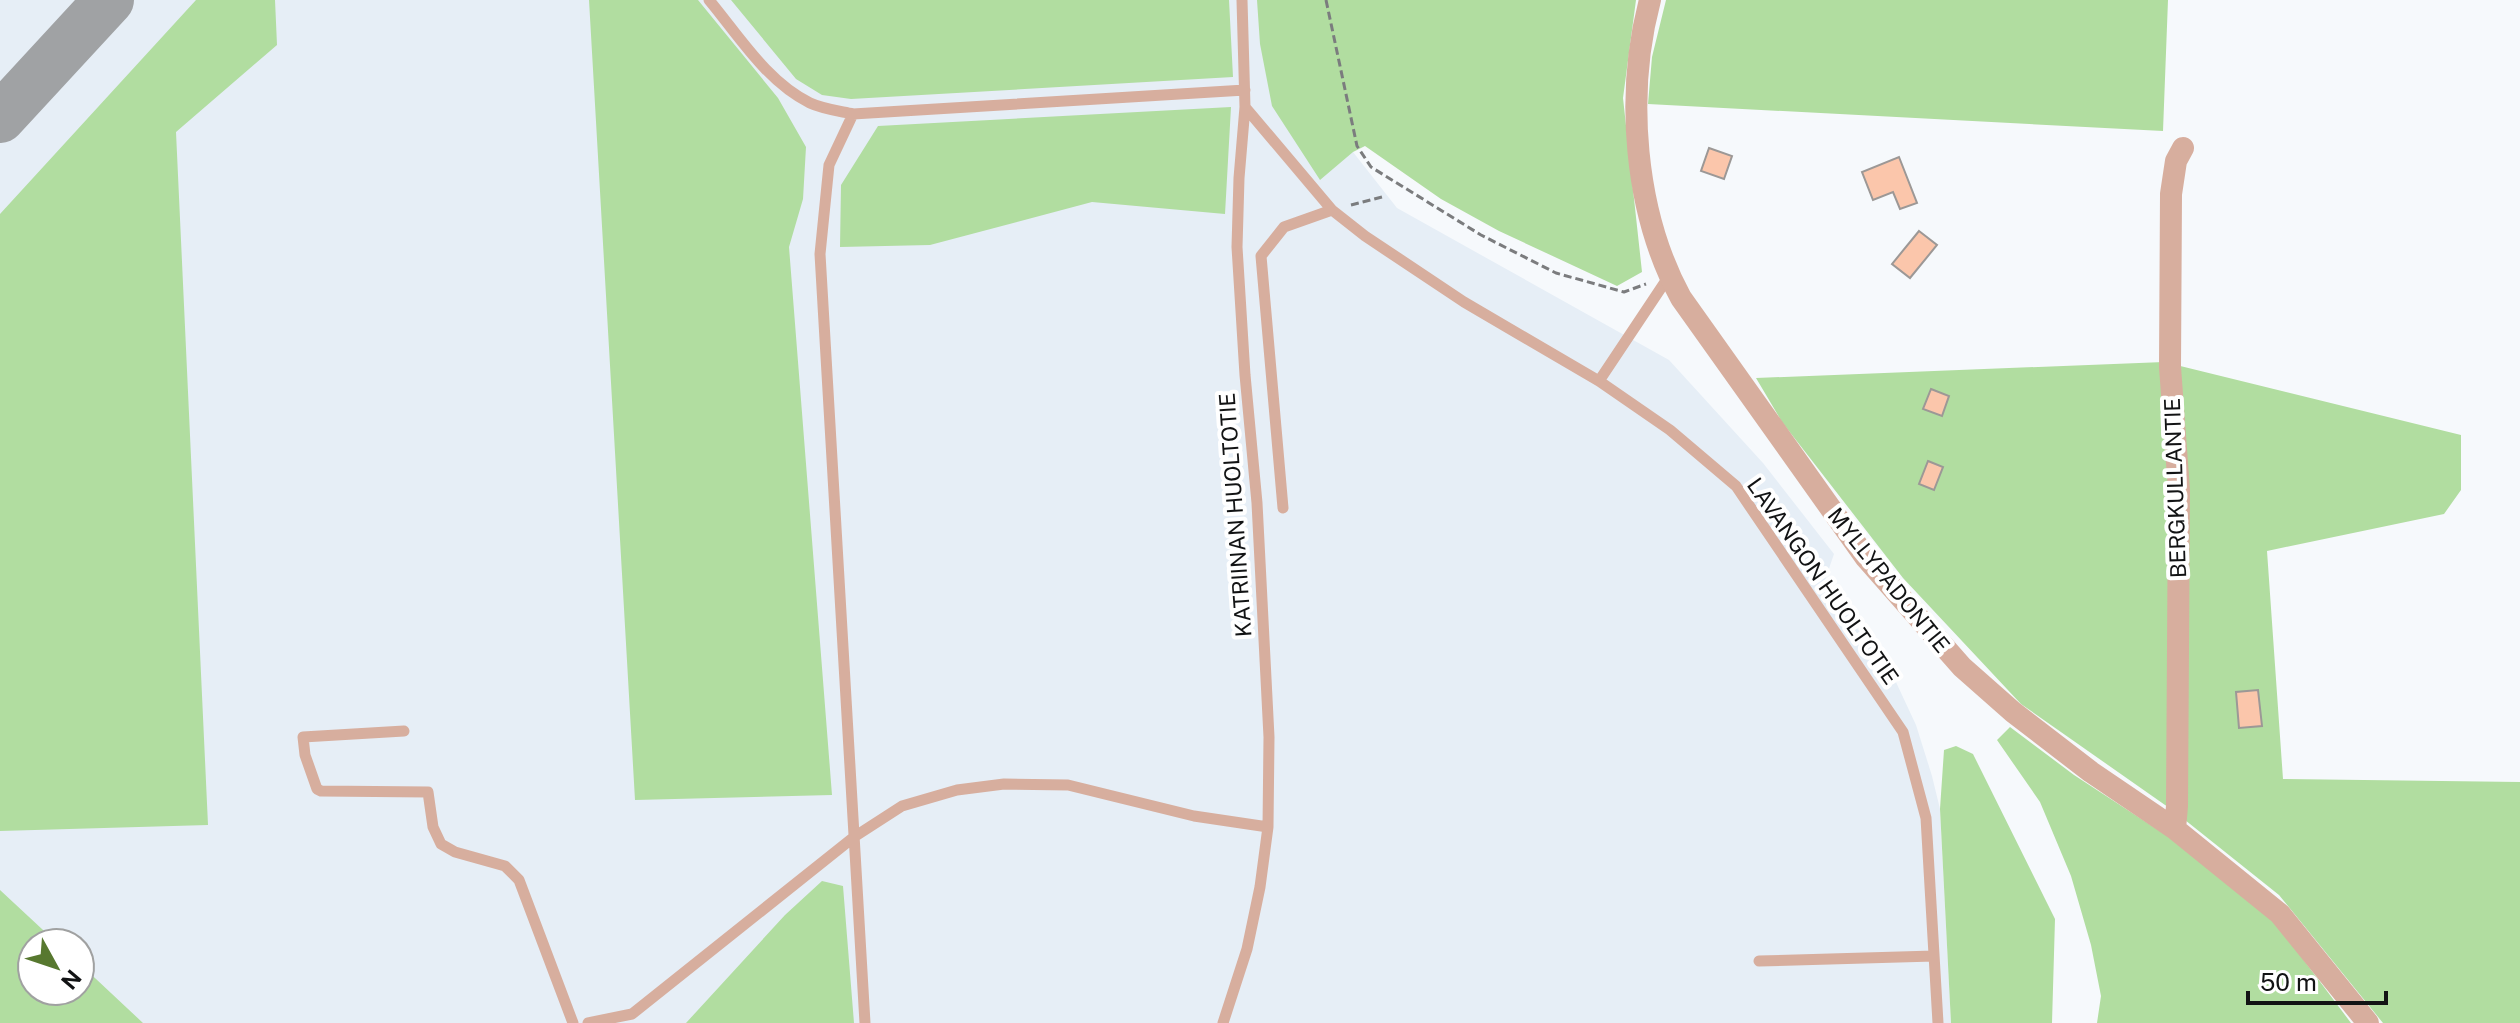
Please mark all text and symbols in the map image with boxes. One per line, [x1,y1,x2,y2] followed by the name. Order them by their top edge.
[1213,392,1257,638] street label: KATRIINAN HUOLTOTIE
[2159,397,2191,579] street label: BERGKULLANTIE
[1742,473,1904,689] street label: LAVANGON HUOLTOTIE
[1823,502,1955,658] street label: MYLLYPADONTIE
[16,927,96,1007] north arrow
[2248,955,2386,1005] scale bar
[56,965,87,995] text: N
[2260,968,2317,996] text: 50 m

